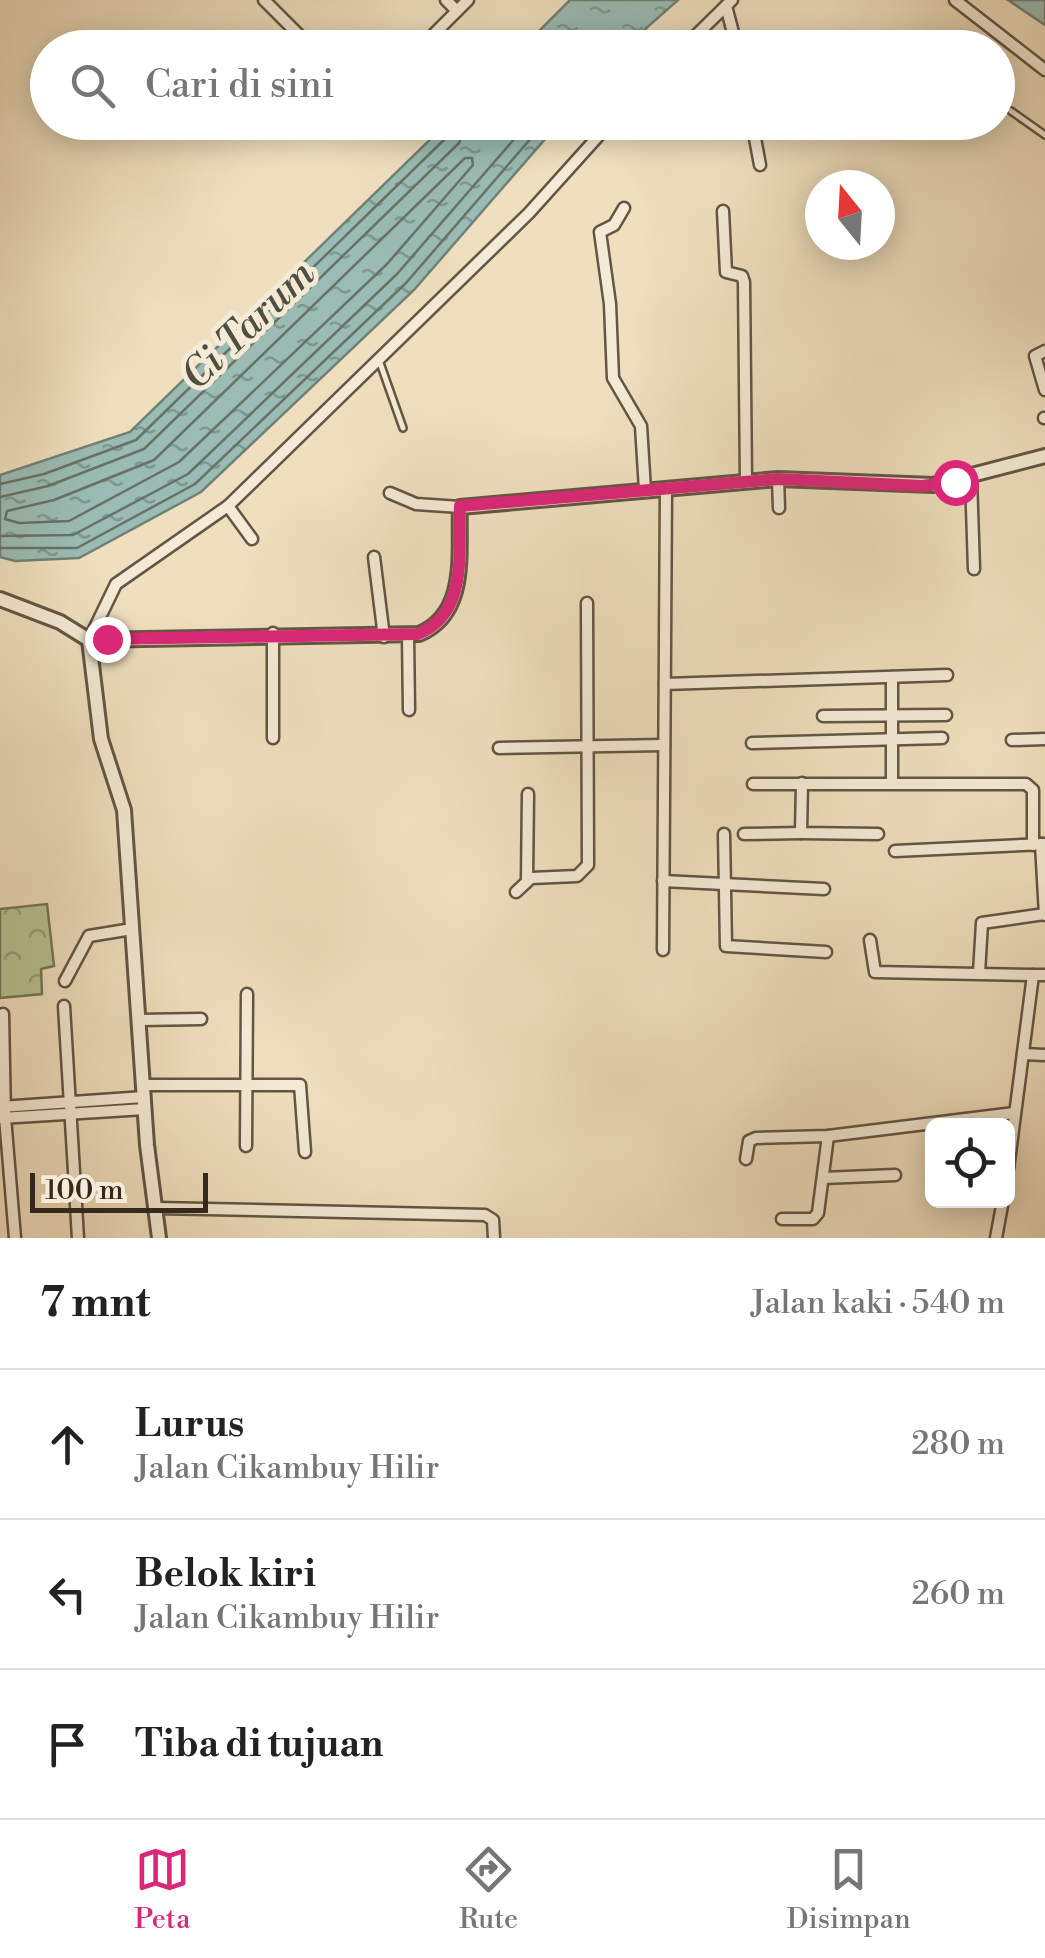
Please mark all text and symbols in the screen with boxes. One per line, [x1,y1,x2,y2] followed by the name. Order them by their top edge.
[30,30,1015,140] search box
[65,58,120,113] icon: search
[145,62,334,109] text: Cari di sini
[805,170,895,260] north arrow
[171,249,326,401] water label: Ci Tarum
[933,460,979,506] route start
[85,617,131,663] route end
[925,1118,1015,1208] map controls
[925,1118,1015,1208] button: locate
[30,1168,208,1212] scale bar
[45,1173,124,1208] text: 100 m
[40,1277,150,1330] text: 7 mnt
[751,1283,1005,1323] text: Jalan kaki · 540 m
[135,1401,244,1448] text: Lurus
[40,1417,95,1472] icon: ahead
[911,1424,1005,1464] text: 280 m
[135,1448,439,1488] text: Jalan Cikambuy Hilir
[135,1551,316,1598] text: Belok kiri
[40,1567,95,1622] icon: left
[912,1574,1005,1614] text: 260 m
[135,1598,439,1638] text: Jalan Cikambuy Hilir
[40,1717,95,1772] icon: arrive
[135,1721,383,1768] text: Tiba di tujuan
[134,1842,190,1937] tab: Peta
[459,1842,518,1937] tab: Rute
[787,1842,911,1937] tab: Disimpan

